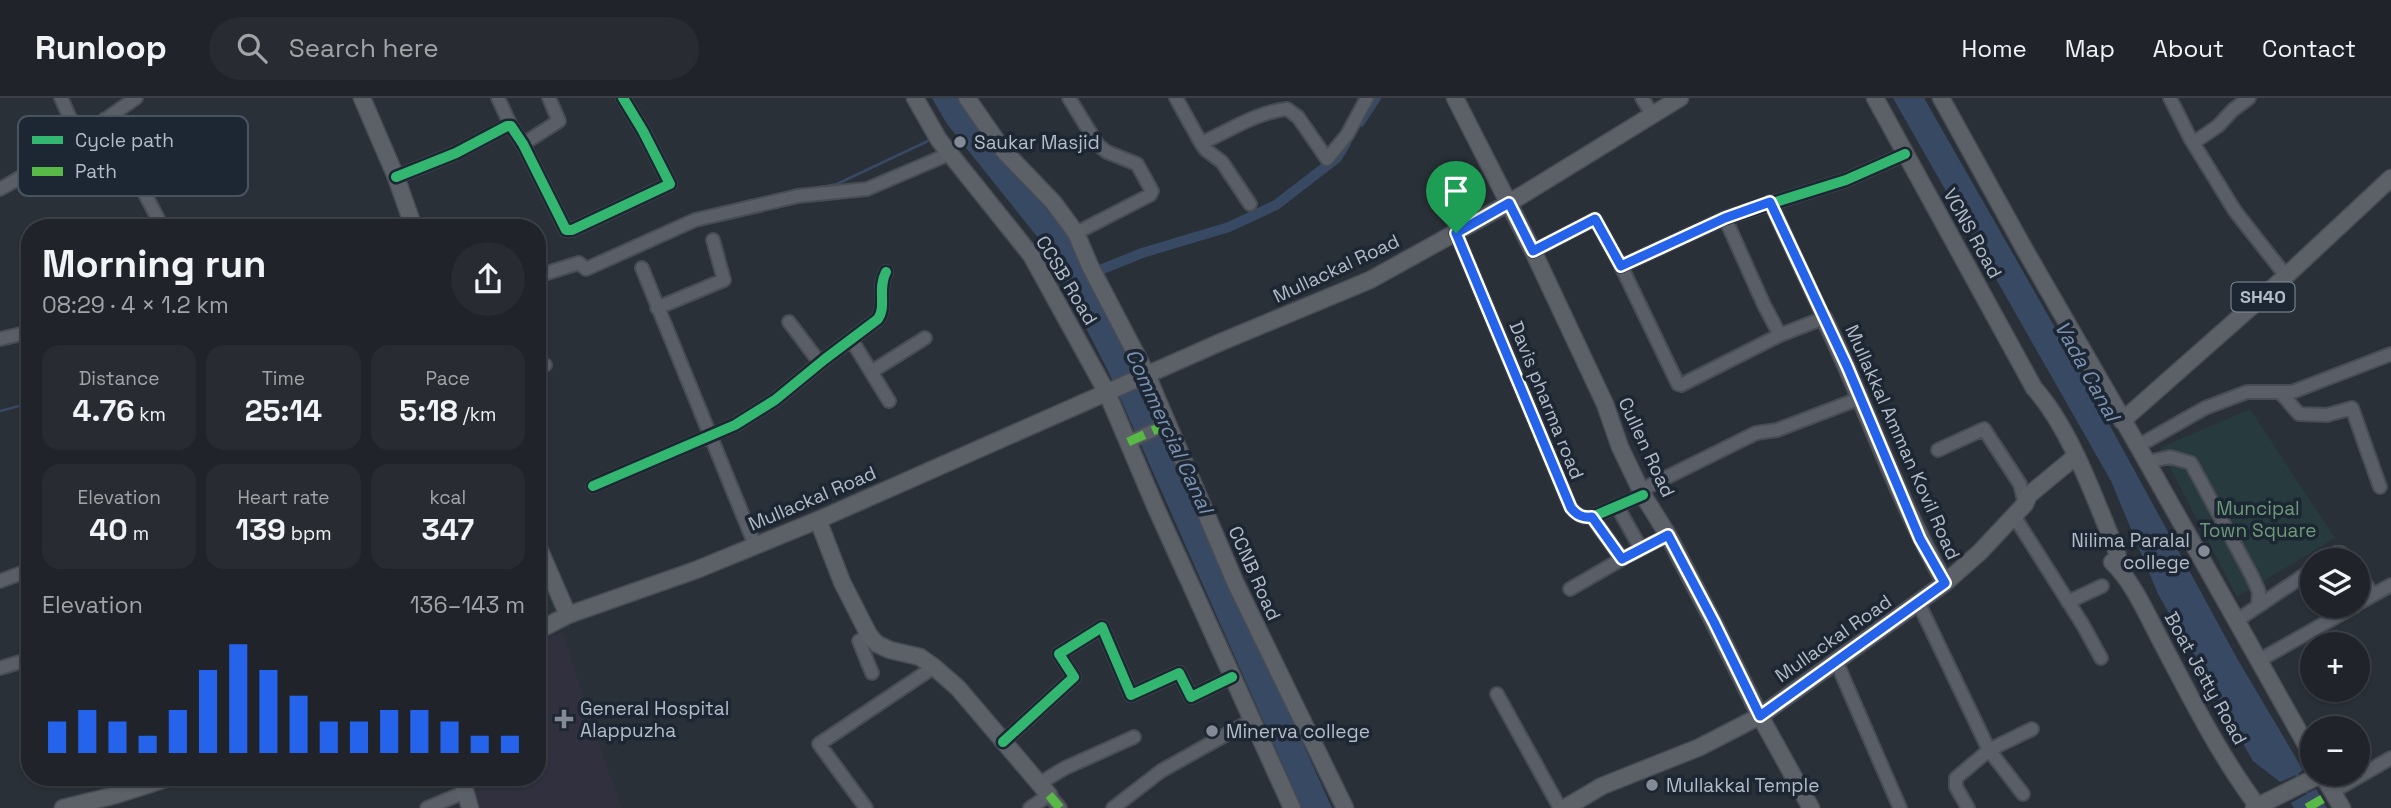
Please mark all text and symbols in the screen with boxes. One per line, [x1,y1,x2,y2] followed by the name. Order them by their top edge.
[209,17,699,80] search box
[35,27,167,69] text: Runloop
[233,29,271,67] icon: search
[289,31,439,65] text: Search here
[1961,33,2027,64] text: Home
[2065,33,2115,64] text: Map
[2153,33,2224,64] text: About
[2262,33,2356,64] text: Contact
[18,116,248,196] legend
[75,128,174,153] text: Cycle path
[974,130,1100,155] place label: Saukar Masjid
[952,134,968,150] marker: Saukar Masjid
[75,159,117,184] text: Path
[1426,161,1486,233] pin
[1437,172,1475,210] icon: arrive
[1938,184,2008,283] street label: VCNS Road
[1269,228,1403,309] street label: Mullackal Road
[1030,231,1103,330] street label: CCSB Road
[42,240,267,288] text: Morning run
[451,242,525,316] button: share
[2232,282,2294,312] road number: SH40
[42,290,229,320] text: 08:29 · 4 × 1.2 km
[2049,316,2127,428] water label: Vada Canal
[1503,317,1590,483] street label: Davis pharma road
[1839,321,1966,564] street label: Mullakkal Amman Kovil Road
[1119,344,1221,520] water label: Commercial Canal
[79,366,160,391] text: Distance
[262,366,305,391] text: Time
[426,366,470,391] text: Pace
[72,391,134,430] text: 4.76
[245,391,322,430] text: 25:14
[399,391,458,430] text: 5:18
[1612,393,1681,501] street label: Cullen Road
[134,402,166,427] text: km
[458,402,496,427] text: /km
[744,460,880,537] street label: Mullackal Road
[78,485,161,510] text: Elevation
[237,485,330,510] text: Heart rate
[429,485,466,510] text: kcal
[2199,496,2317,543] park label: Muncipal Town Square
[89,510,128,549] text: 40
[235,510,286,549] text: 139
[421,510,474,549] text: 347
[128,521,149,546] text: m
[286,521,332,546] text: bpm
[1223,522,1287,624] street label: CCNB Road
[2071,528,2190,575] place label: Nilima Paralal college
[2196,543,2212,559] marker: Nilima Paralal college
[2300,548,2370,786] map controls
[2300,548,2370,618] button: layers
[1770,589,1896,688] street label: Mullackal Road
[42,590,143,620] text: Elevation
[410,590,525,620] text: 136–143 m
[2159,607,2252,749] street label: Boat Jetty Road
[2300,632,2370,702] button: +
[580,696,729,743] place label: General Hospital Alappuzha
[554,709,574,729] marker: General Hospital Alappuzha
[2300,716,2370,786] button: −
[1226,719,1370,744] place label: Minerva college
[1204,723,1220,739] marker: Minerva college
[1666,773,1820,798] place label: Mullakkal Temple
[1644,777,1660,793] marker: Mullakkal Temple

